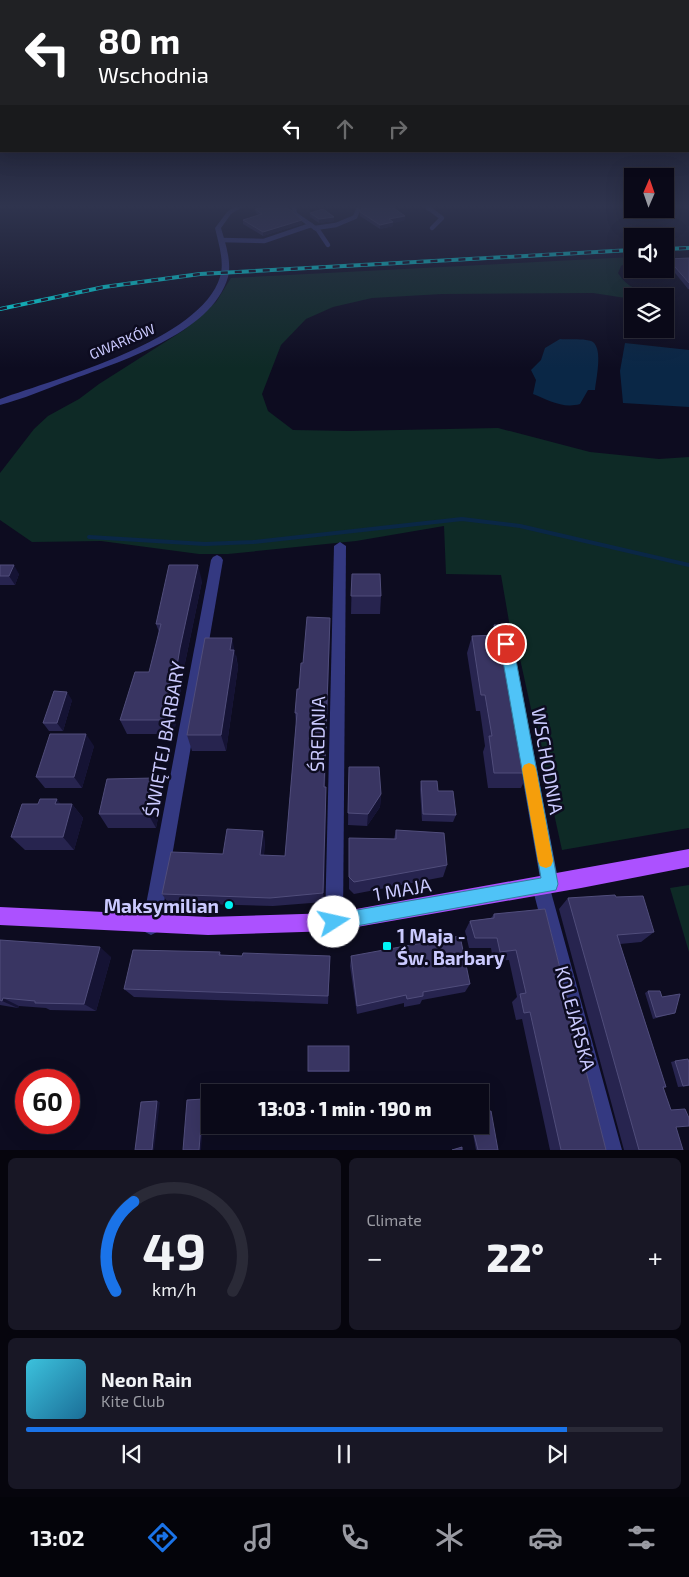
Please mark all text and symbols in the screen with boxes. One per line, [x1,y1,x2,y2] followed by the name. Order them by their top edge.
[98,19,180,61] text: 80 m
[15,20,80,85] icon: left
[98,61,209,87] text: Wschodnia
[278,115,306,143] icon: left
[331,115,359,143] icon: ahead
[384,115,412,143] icon: right
[624,168,674,218] north arrow
[624,168,674,338] map controls
[624,228,674,278] button: sound
[624,288,674,338] button: layers
[87,320,157,362] street label: GWARKÓW
[485,623,527,665] pin
[492,630,520,658] icon: arrive
[139,659,189,819] street label: ŚWIĘTEJ BARBARY
[305,696,329,772] street label: ŚREDNIA
[527,706,569,816] street label: WSCHODNIA
[371,873,433,905] street label: 1 MAJA
[104,894,219,918] place label: Maksymilian
[307,895,359,947] position arrow
[223,899,235,911] marker: Maksymilian
[397,924,505,970] place label: 1 Maja - Św. Barbary
[381,940,393,952] marker: 1 Maja - Św. Barbary
[551,963,601,1073] street label: KOLEJARSKA
[15,1069,80,1134] speed limit sign: 60
[258,1097,432,1120] text: 13:03 · 1 min · 190 m
[367,1210,422,1229] text: Climate
[142,1218,206,1280] text: 49
[486,1234,544,1280] text: 22°
[367,1240,383,1274] text: −
[648,1240,663,1274] text: +
[152,1278,196,1300] text: km/h
[101,1368,192,1391] text: Neon Rain
[101,1391,165,1410] text: Kite Club
[118,1440,146,1468] icon: previous
[330,1440,358,1468] icon: pause
[543,1440,571,1468] icon: next
[145,1520,180,1555] icon: directions
[241,1520,276,1555] icon: music
[337,1520,372,1555] icon: phone
[432,1520,467,1555] icon: climate
[528,1520,563,1555] icon: car
[624,1520,659,1555] icon: filters
[30,1524,85,1550] text: 13:02

